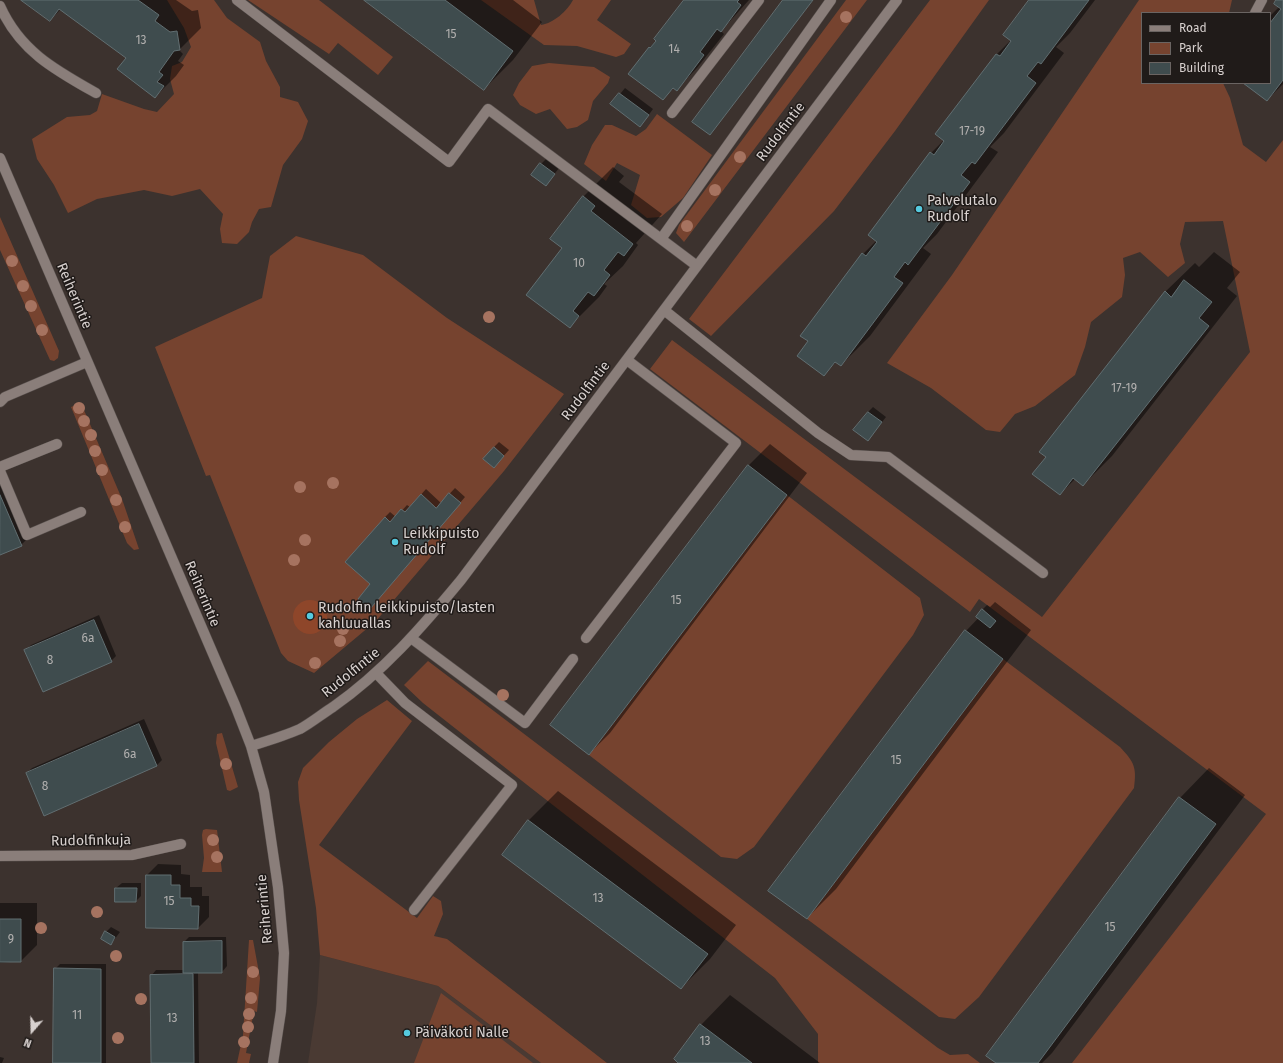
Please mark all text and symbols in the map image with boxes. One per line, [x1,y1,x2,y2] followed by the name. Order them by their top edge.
[1141,12,1271,84] legend
[1179,21,1207,35] text: Road
[445,28,457,42] house number: 15
[135,34,147,48] house number: 13
[1179,41,1203,55] text: Park
[668,43,680,57] house number: 14
[1179,61,1224,75] text: Building
[753,99,809,165] street label: Rudolfintie
[959,125,985,139] house number: 17-19
[927,193,997,226] place label: Palvelutalo Rudolf
[914,204,924,214] marker: Palvelutalo Rudolf
[573,257,585,271] house number: 10
[53,261,95,331] street label: Reiherintie
[558,358,614,424] street label: Rudolfintie
[1111,382,1137,396] house number: 17-19
[403,526,479,558] place label: Leikkipuisto Rudolf
[390,537,400,547] marker: Leikkipuisto Rudolf
[181,559,223,629] street label: Reiherintie
[670,594,682,608] house number: 15
[318,600,495,632] place label: Rudolfin leikkipuisto/lasten kahluuallas
[305,611,315,621] marker: Rudolfin leikkipuisto/lasten kahluuallas
[82,632,94,646] house number: 6a
[318,644,384,702] street label: Rudolfintie
[47,654,53,668] house number: 8
[124,748,136,762] house number: 6a
[890,754,902,768] house number: 15
[42,780,48,794] house number: 8
[51,832,131,850] street label: Rudolfinkuja
[254,873,276,945] street label: Reiherintie
[592,892,604,906] house number: 13
[163,895,175,909] house number: 15
[1104,921,1116,935] house number: 15
[8,933,14,947] house number: 9
[72,1009,82,1023] house number: 11
[12,1011,52,1051] north arrow
[166,1012,178,1026] house number: 13
[415,1025,509,1041] place label: Päiväkoti Nalle
[402,1028,412,1038] marker: Päiväkoti Nalle
[22,1035,33,1050] text: N
[699,1035,711,1049] house number: 13

